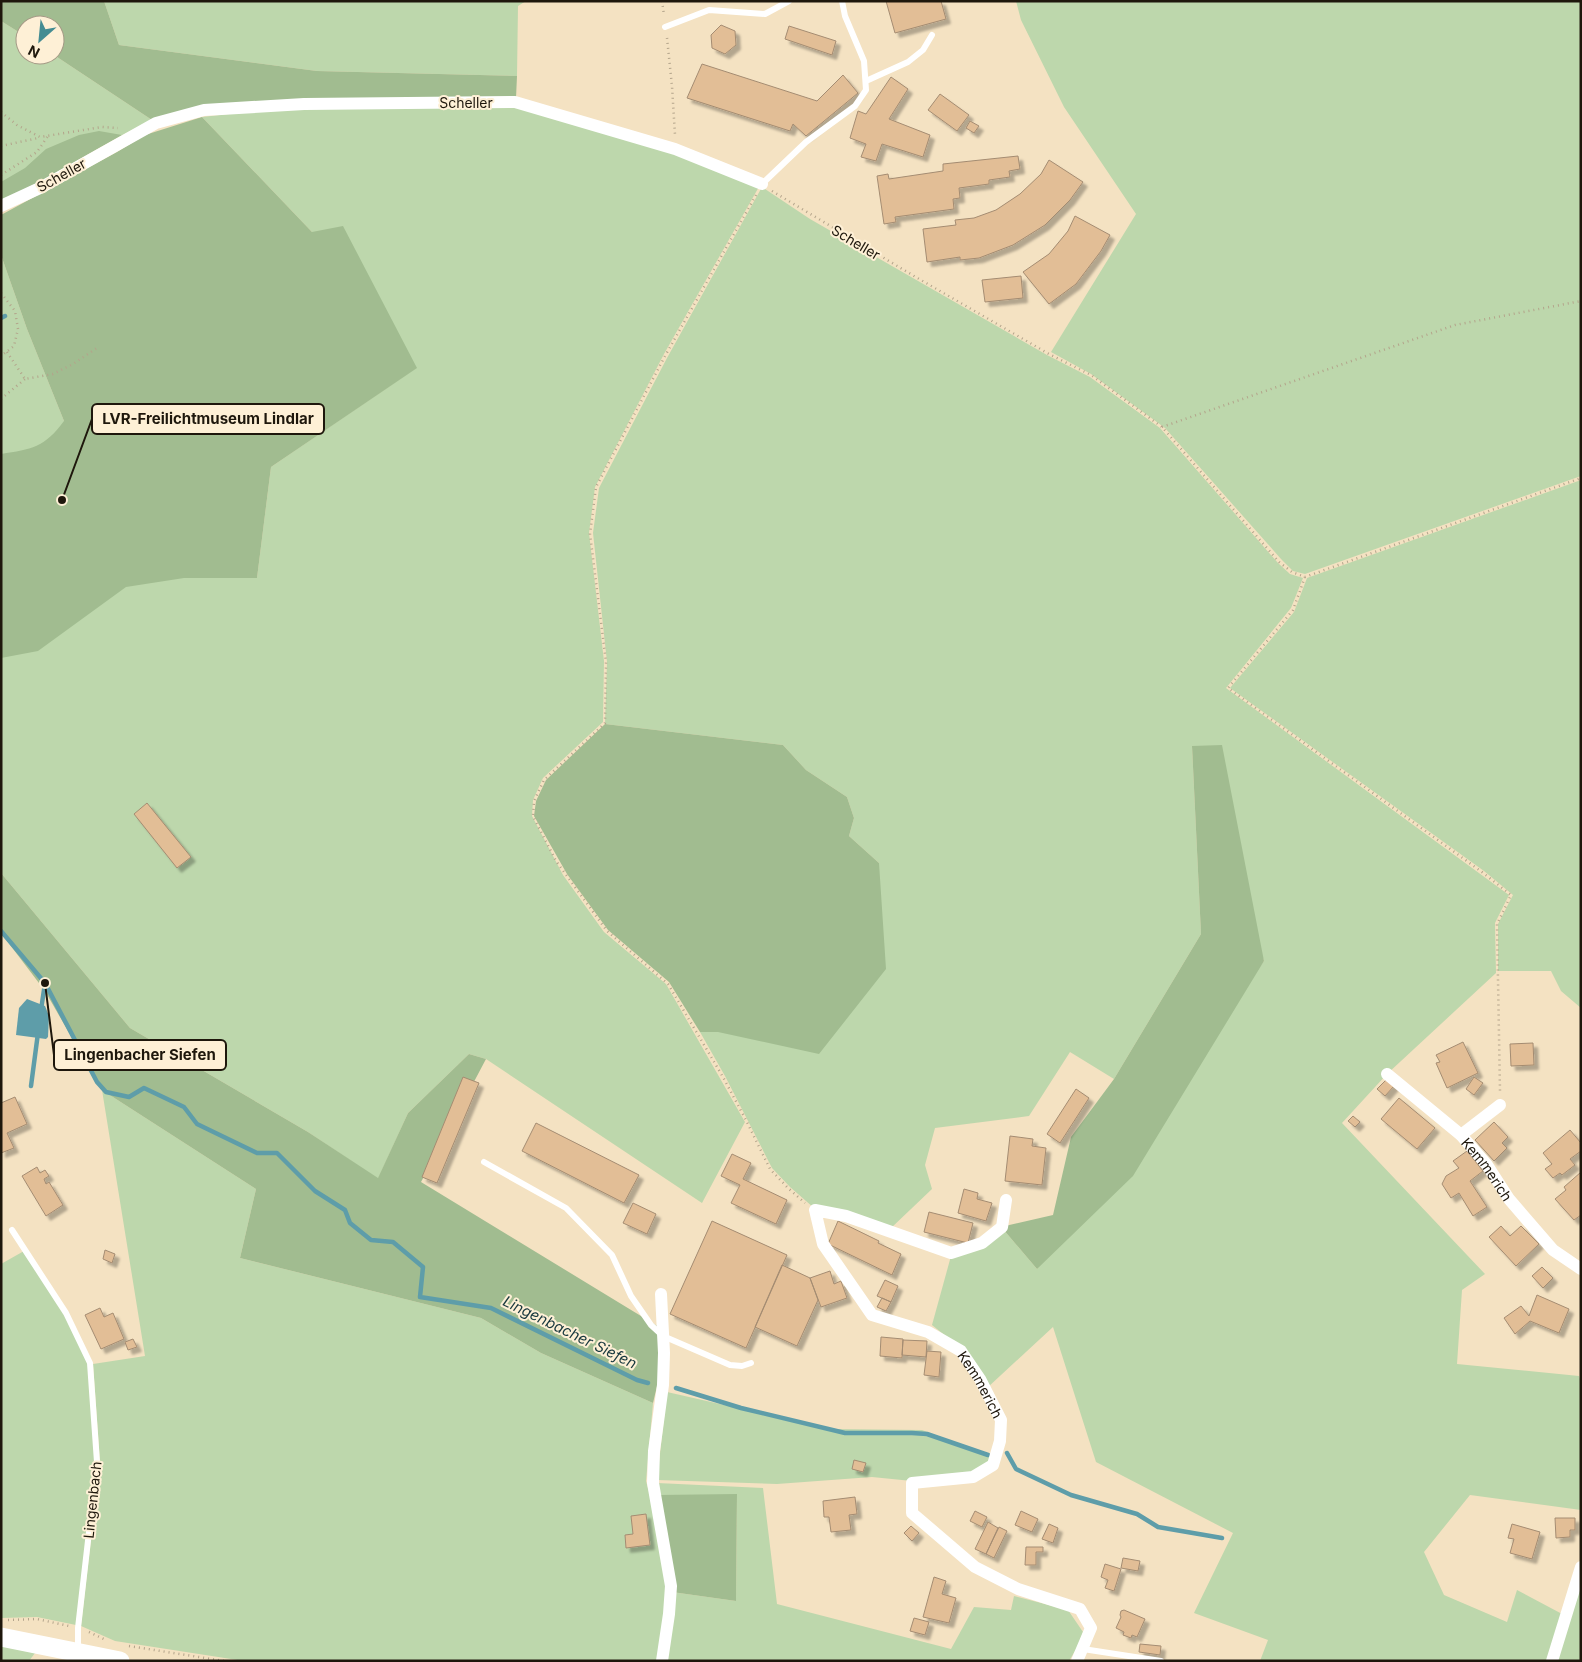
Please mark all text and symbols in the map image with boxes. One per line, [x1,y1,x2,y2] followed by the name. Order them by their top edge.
[15,15,65,65] north arrow
[25,42,42,62] text: N
[439,94,493,111] street label: Scheller
[33,155,89,195] street label: Scheller
[829,221,883,263] street label: Scheller
[92,404,324,434] callout: LVR-Freilichtmuseum Lindlar
[102,409,314,428] text: LVR-Freilichtmuseum Lindlar
[54,1040,226,1070] callout: Lingenbacher Siefen
[64,1045,216,1064] text: Lingenbacher Siefen
[1458,1134,1516,1204] street label: Kemmerich
[500,1291,640,1373] water label: Lingenbacher Siefen
[955,1347,1007,1421] street label: Kemmerich
[79,1461,105,1539] street label: Lingenbach

